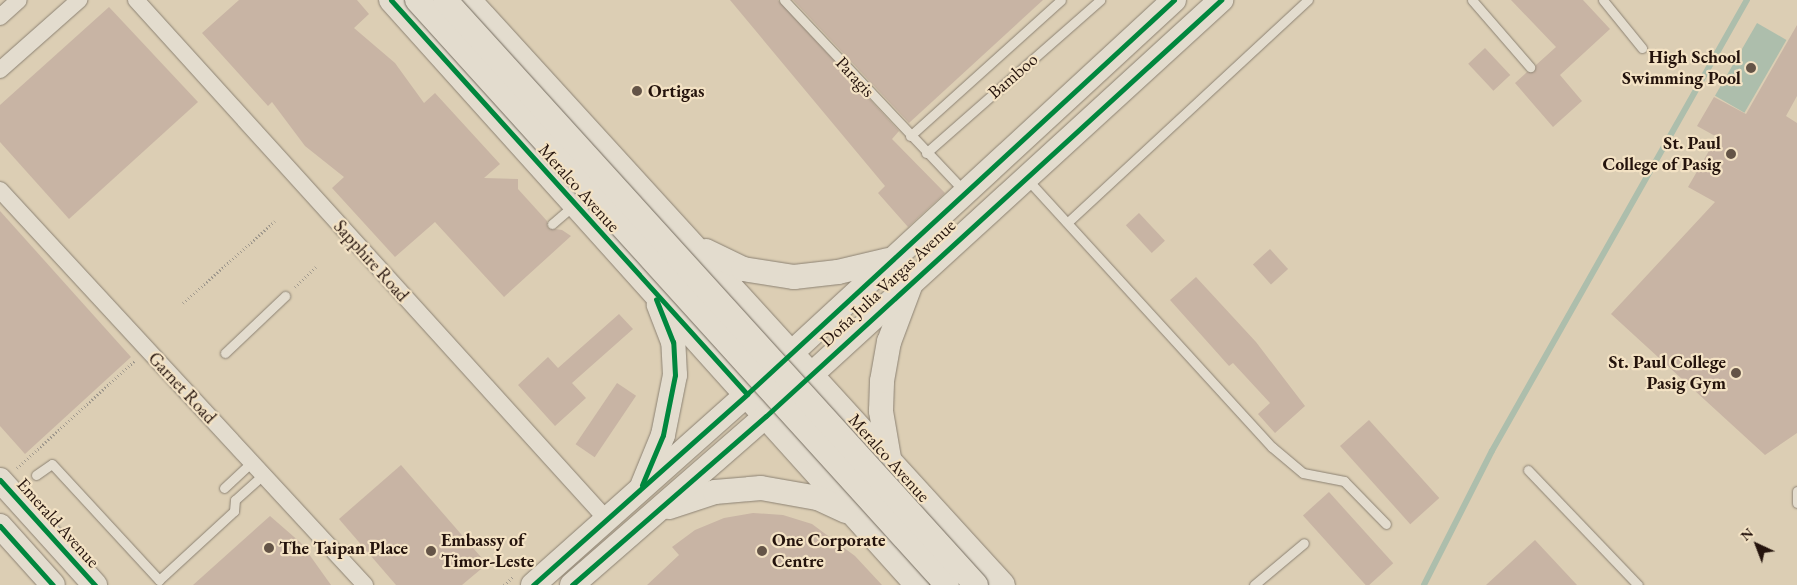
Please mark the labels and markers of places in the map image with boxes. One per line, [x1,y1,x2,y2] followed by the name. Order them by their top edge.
[1622,47,1741,90] place label: High School Swimming Pool
[1745,62,1757,74] marker: High School Swimming Pool
[648,80,705,102] place label: Ortigas
[630,84,644,98] marker: Ortigas
[1602,133,1721,176] place label: St. Paul College of Pasig
[1725,148,1737,160] marker: St. Paul College of Pasig
[1609,352,1726,394] place label: St. Paul College Pasig Gym
[1730,367,1742,379] marker: St. Paul College Pasig Gym
[441,530,534,572] place label: Embassy of Timor-Leste
[772,530,885,572] place label: One Corporate Centre
[279,537,408,559] place label: The Taipan Place
[263,542,275,554] marker: The Taipan Place
[425,545,437,557] marker: Embassy of Timor-Leste
[756,545,768,557] marker: One Corporate Centre

